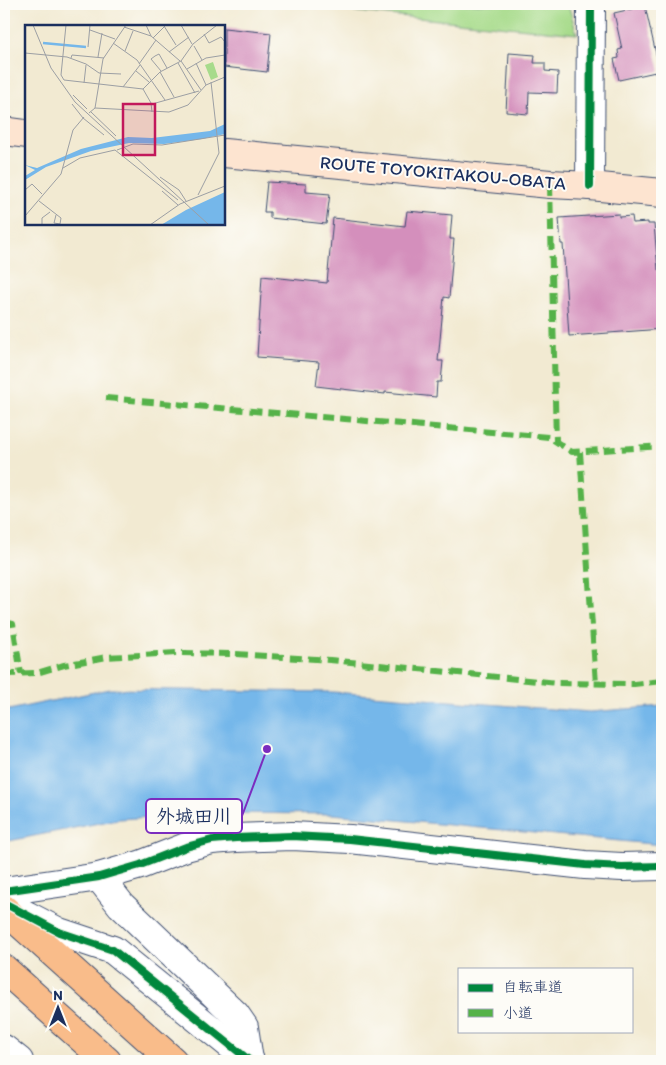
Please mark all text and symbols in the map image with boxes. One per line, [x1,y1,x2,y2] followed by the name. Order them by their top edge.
[25,25,225,225] inset map
[319,151,567,195] street label: ROUTE TOYOKITAKOU-OBATA
[146,799,242,833] callout: 外城田川
[156,805,232,828] text: 外城田川
[458,968,634,1032] legend
[503,978,563,996] text: 自転車道
[32,982,82,1032] north arrow
[53,987,63,1004] text: N
[503,1004,533,1022] text: 小道

